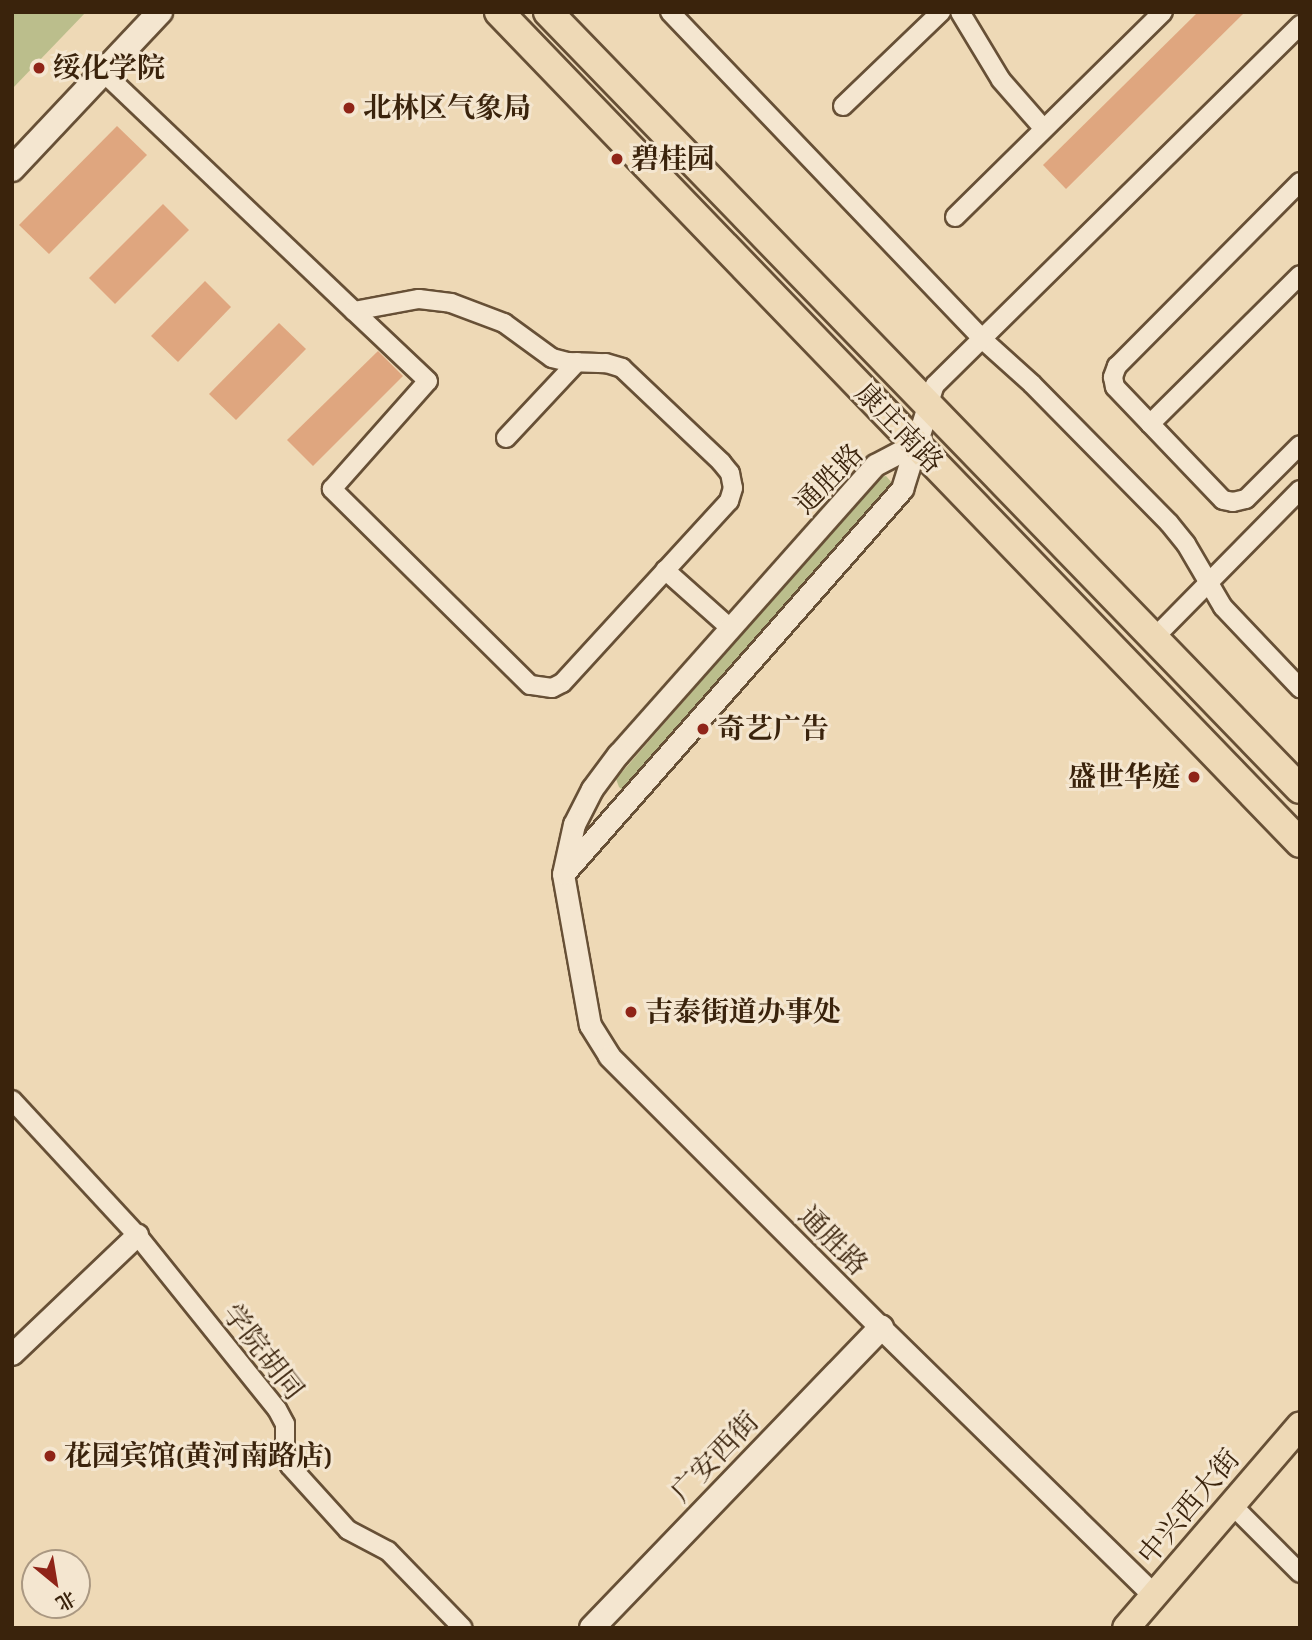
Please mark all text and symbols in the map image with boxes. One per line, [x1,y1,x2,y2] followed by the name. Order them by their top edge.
[53,51,165,85] place label: 绥化学院
[31,60,47,76] marker: 绥化学院
[363,91,531,125] place label: 北林区气象局
[341,100,357,116] marker: 北林区气象局
[631,142,715,176] place label: 碧桂园
[609,151,625,167] marker: 碧桂园
[848,376,950,480] street label: 康庄南路
[788,437,870,521] street label: 通胜路
[717,712,829,746] place label: 奇艺广告
[695,721,711,737] marker: 奇艺广告
[1068,760,1180,794] place label: 盛世华庭
[1186,769,1202,785] marker: 盛世华庭
[645,995,841,1029] place label: 吉泰街道办事处
[623,1004,639,1020] marker: 吉泰街道办事处
[791,1199,875,1283] street label: 通胜路
[215,1298,311,1406] street label: 学院胡同
[664,1405,766,1509] street label: 广安西街
[64,1439,332,1473] place label: 花园宾馆(黄河南路店)
[1131,1443,1247,1571] street label: 中兴西大街
[42,1448,58,1464] marker: 花园宾馆(黄河南路店)
[21,1549,91,1619] north arrow
[51,1584,80,1616] text: 北

